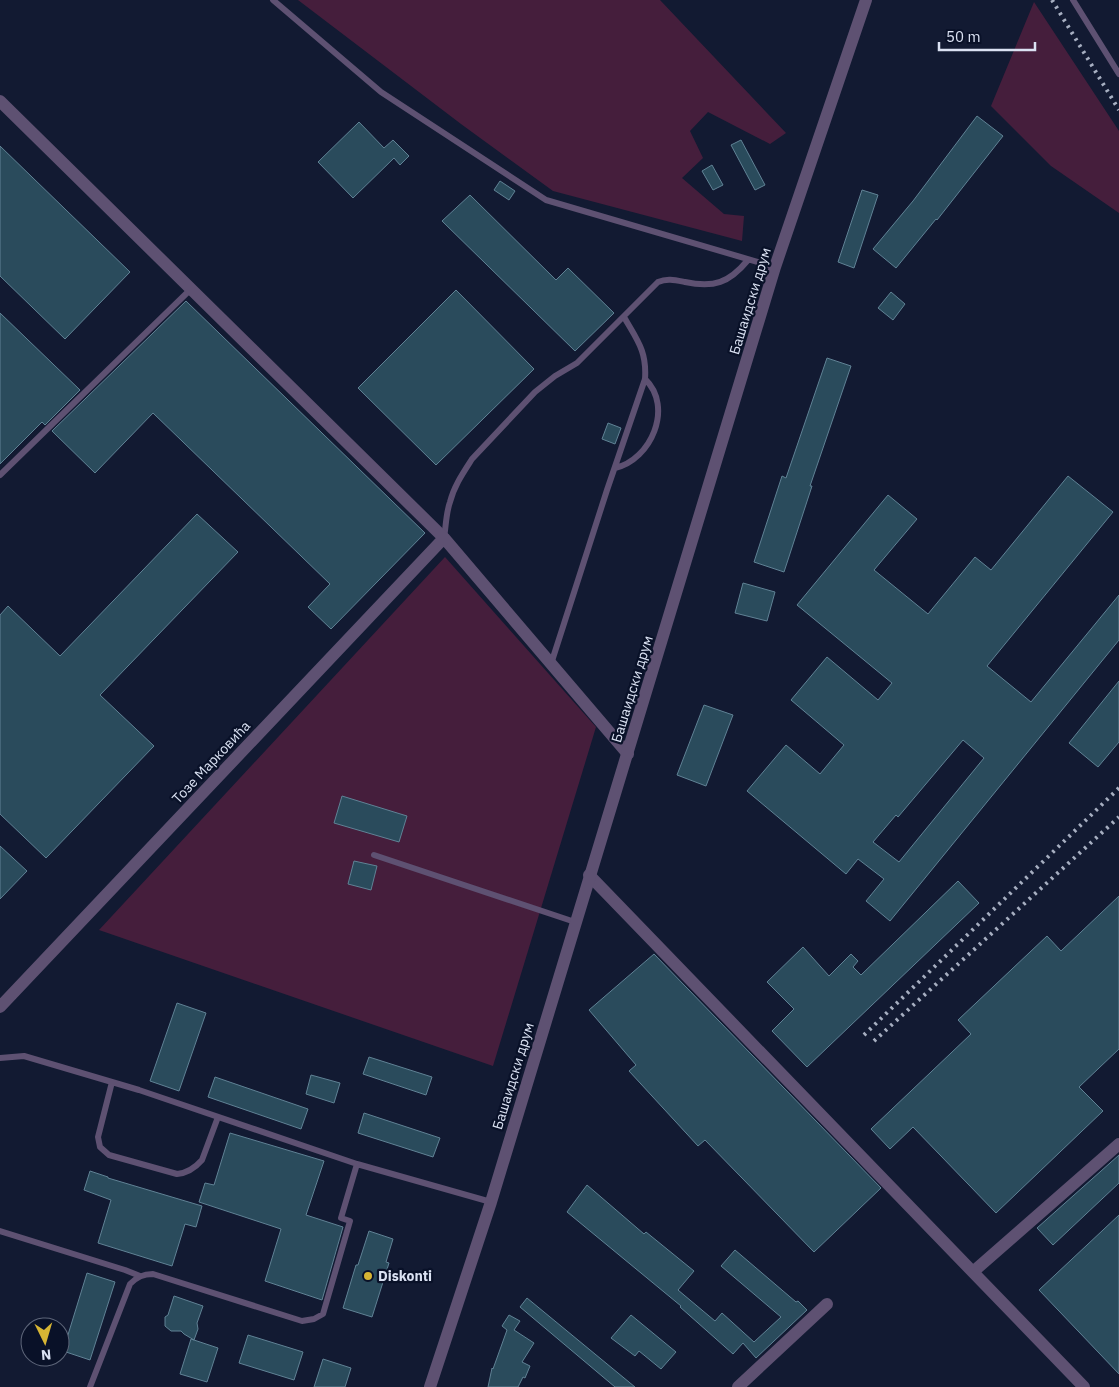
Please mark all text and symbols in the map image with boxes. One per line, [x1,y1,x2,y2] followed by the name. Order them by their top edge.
[939,20,1035,52] scale bar
[946,27,981,46] text: 50 m
[725,245,775,357] street label: Башаидски друм
[607,633,657,745] street label: Башаидски друм
[168,717,254,807] street label: Тозе Марковића
[488,1020,538,1132] street label: Башаидски друм
[378,1267,432,1285] place label: Diskonti
[362,1270,374,1282] marker: Diskonti
[20,1317,70,1367] north arrow
[40,1346,52,1364] text: N

